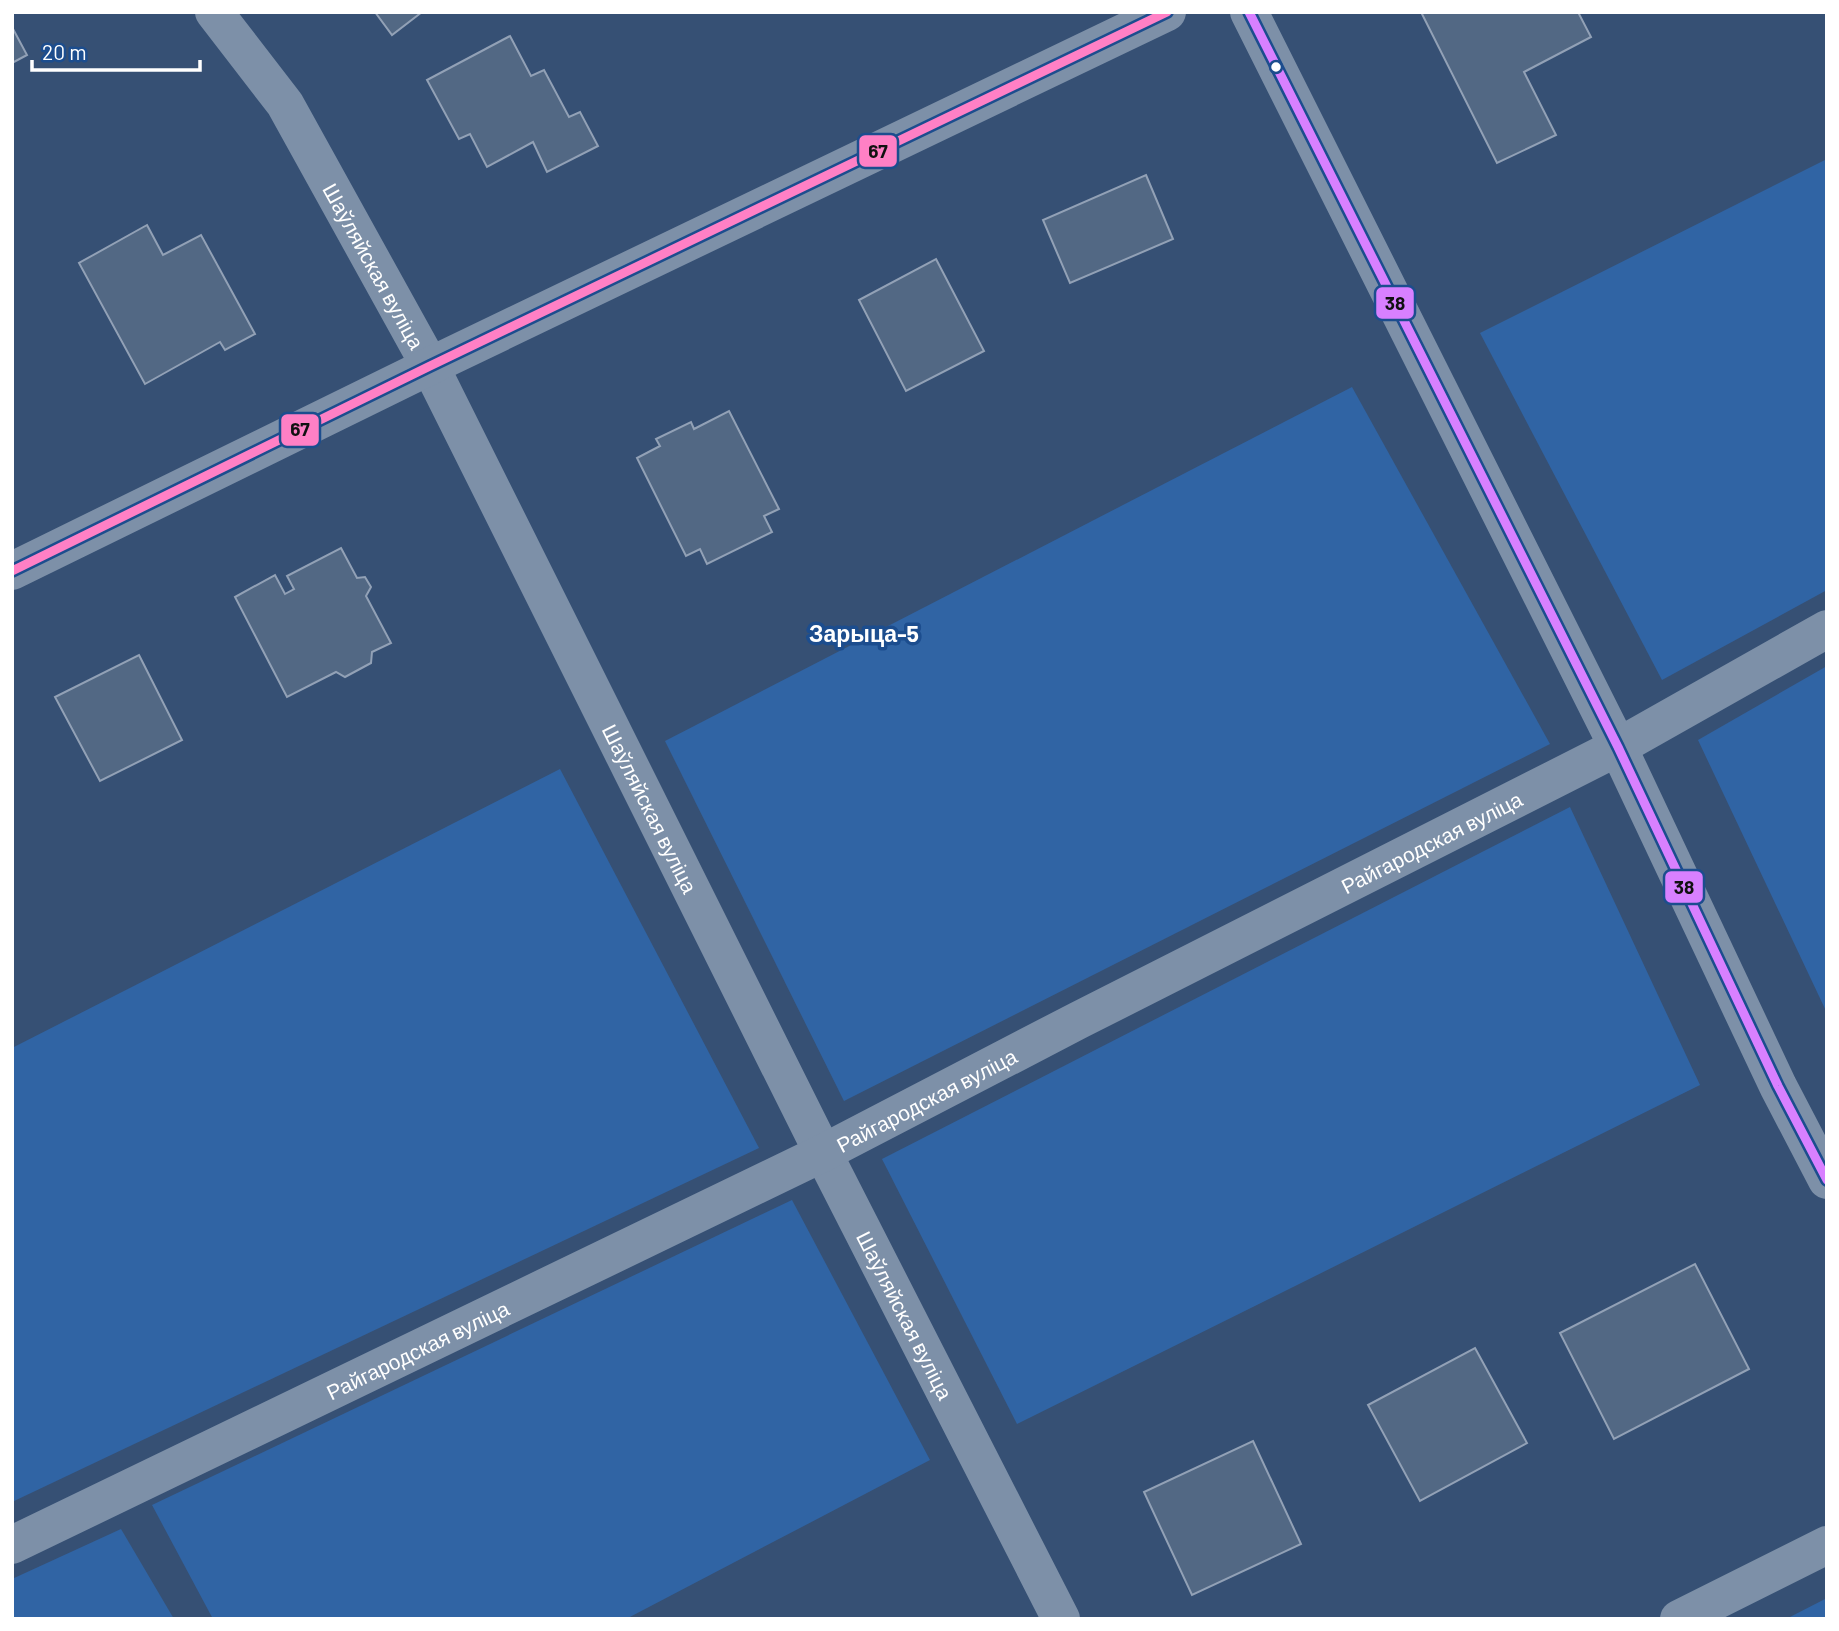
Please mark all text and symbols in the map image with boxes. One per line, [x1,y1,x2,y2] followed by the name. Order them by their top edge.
[32,28,200,72] scale bar
[42,39,87,64] text: 20 m
[1269,60,1283,74] unlabelled marker
[858,134,898,168] line badge: 67
[868,139,888,162] text: 67
[319,178,431,353] street label: Шаўляйская вуліца
[1375,286,1415,320] line badge: 38
[1385,291,1405,314] text: 38
[280,413,320,447] line badge: 67
[290,417,310,440] text: 67
[809,619,919,647] district label: Зарыца-5
[598,720,704,897] street label: Шаўляйская вуліца
[1336,785,1526,898] street label: Райгародская вуліца
[1664,870,1704,904] line badge: 38
[1674,875,1694,898] text: 38
[832,1042,1021,1157] street label: Райгародская вуліца
[852,1226,959,1403] street label: Шаўляйская вуліца
[322,1294,513,1404] street label: Райгародская вуліца

